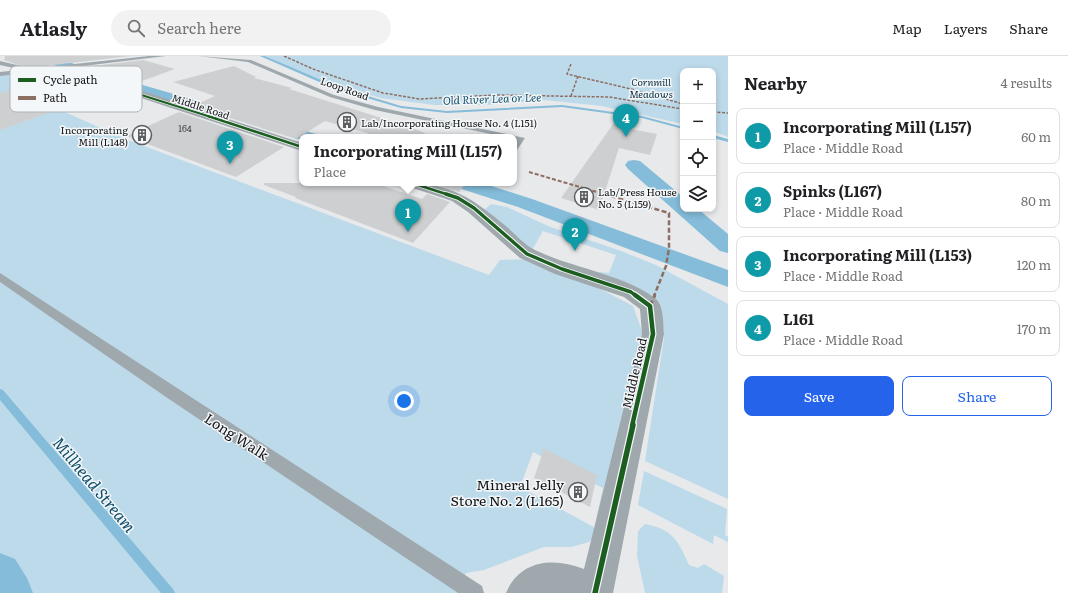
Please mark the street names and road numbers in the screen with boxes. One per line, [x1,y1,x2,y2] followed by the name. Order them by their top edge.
[319,73,371,103] street label: Loop Road
[170,90,232,122] street label: Middle Road
[617,335,651,410] street label: Middle Road
[201,408,273,464] street label: Long Walk

